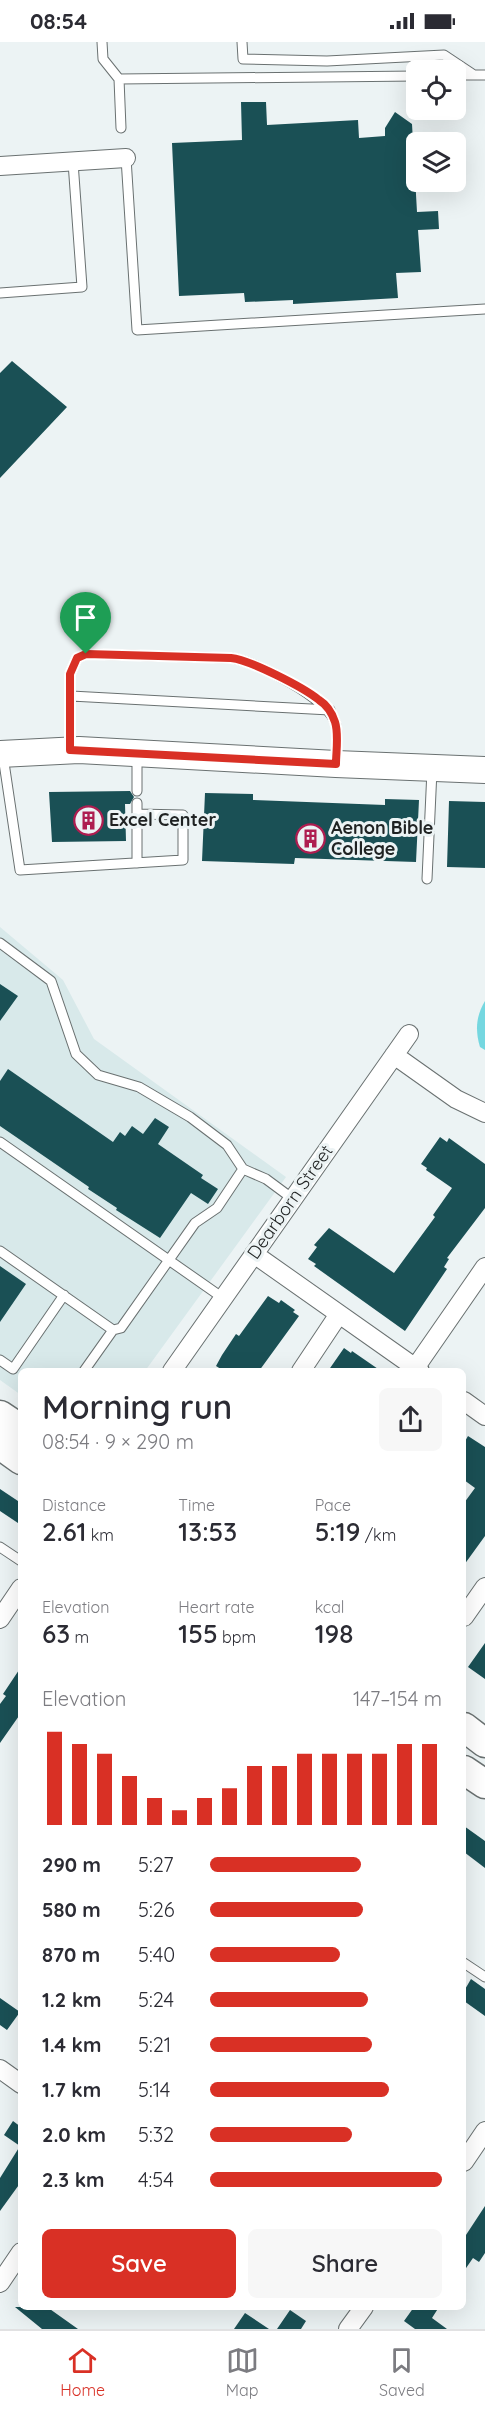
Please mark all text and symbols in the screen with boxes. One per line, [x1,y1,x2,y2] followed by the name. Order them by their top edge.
[30,7,87,35] text: 08:54
[406,60,466,192] map controls
[406,60,466,120] button: locate
[406,132,466,192] button: layers
[60,592,111,654] pin
[69,601,102,634] icon: arrive
[72,804,104,836] building icon: Excel Center
[109,808,216,831] place label: Excel Center
[331,816,434,860] place label: Aenon Bible College
[294,822,326,854] building icon: Aenon Bible College
[242,1140,338,1263] street label: Dearborn Street
[42,1386,232,1427] text: Morning run
[379,1388,442,1451] button: share
[42,1429,194,1454] text: 08:54 · 9 × 290 m
[42,1495,106,1515] text: Distance
[178,1495,215,1515] text: Time
[315,1495,351,1515] text: Pace
[42,1515,86,1548] text: 2.61
[178,1515,237,1548] text: 13:53
[315,1515,360,1548] text: 5:19
[86,1525,114,1545] text: km
[360,1525,396,1545] text: /km
[42,1597,109,1617] text: Elevation
[178,1597,255,1617] text: Heart rate
[315,1597,345,1617] text: kcal
[42,1617,70,1650] text: 63
[178,1617,218,1650] text: 155
[315,1617,353,1650] text: 198
[70,1627,89,1647] text: m
[218,1627,256,1647] text: bpm
[42,1686,126,1711] text: Elevation
[353,1686,442,1711] text: 147–154 m
[42,1852,101,1877] text: 290 m
[138,1852,174,1877] text: 5:27
[42,1897,101,1922] text: 580 m
[138,1897,174,1922] text: 5:26
[42,1942,100,1967] text: 870 m
[138,1942,175,1967] text: 5:40
[42,1987,102,2012] text: 1.2 km
[138,1987,174,2012] text: 5:24
[42,2032,101,2057] text: 1.4 km
[138,2032,171,2057] text: 5:21
[42,2077,101,2102] text: 1.7 km
[138,2077,170,2102] text: 5:14
[42,2122,106,2147] text: 2.0 km
[138,2122,174,2147] text: 5:32
[42,2167,105,2192] text: 2.3 km
[138,2167,174,2192] text: 4:54
[42,2229,236,2298] button: Save
[248,2229,442,2298] button: Share
[60,2344,105,2400] tab: Home
[226,2344,259,2400] tab: Map
[379,2344,425,2400] tab: Saved

